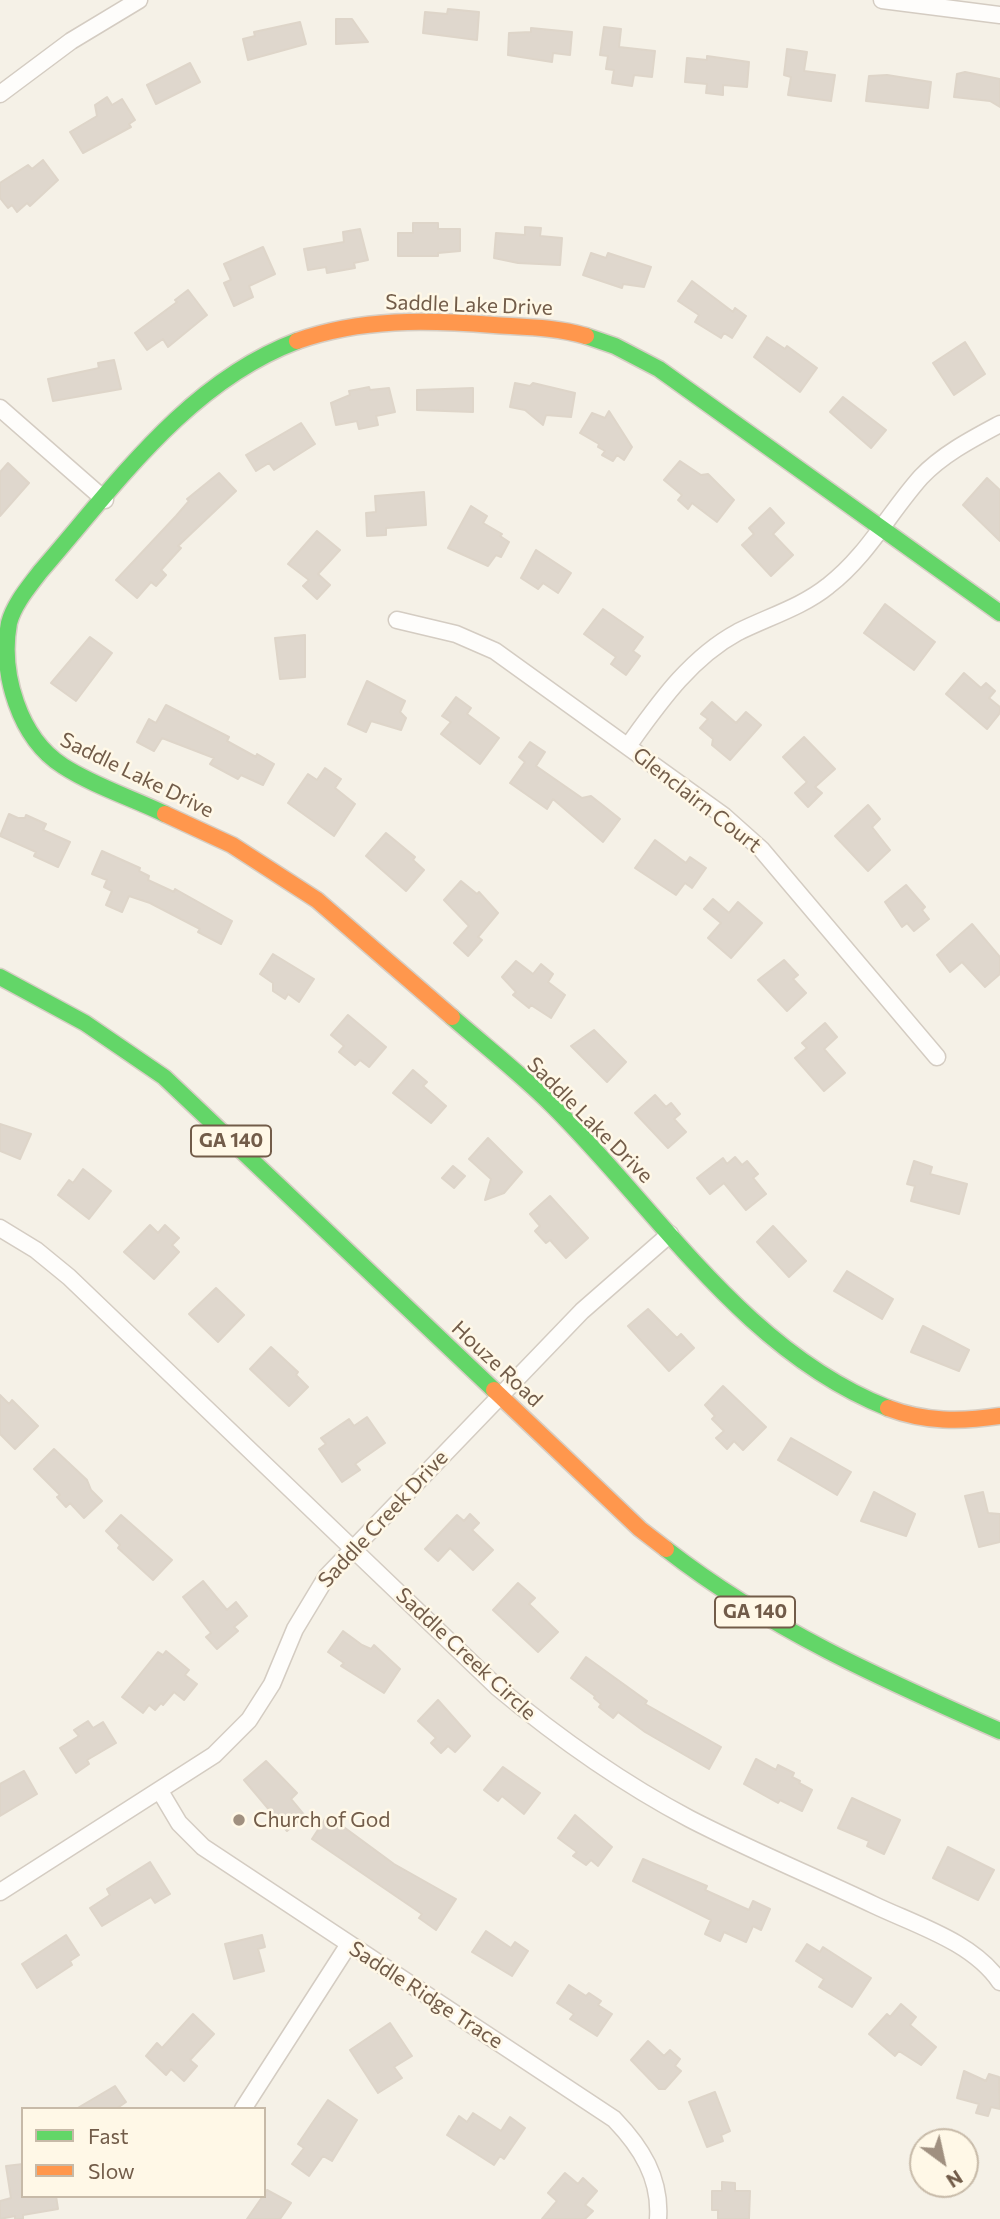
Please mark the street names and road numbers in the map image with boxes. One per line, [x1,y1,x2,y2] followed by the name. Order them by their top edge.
[385,289,553,321] street label: Saddle Lake Drive
[56,727,218,823] street label: Saddle Lake Drive
[628,742,766,858] street label: Glenclairn Court
[522,1052,658,1188] street label: Saddle Lake Drive
[191,1126,271,1156] road number: GA 140
[447,1316,547,1412] street label: Houze Road
[313,1445,453,1593] street label: Saddle Creek Drive
[391,1583,541,1725] street label: Saddle Creek Circle
[715,1596,795,1628] road number: GA 140
[344,1936,508,2054] street label: Saddle Ridge Trace

